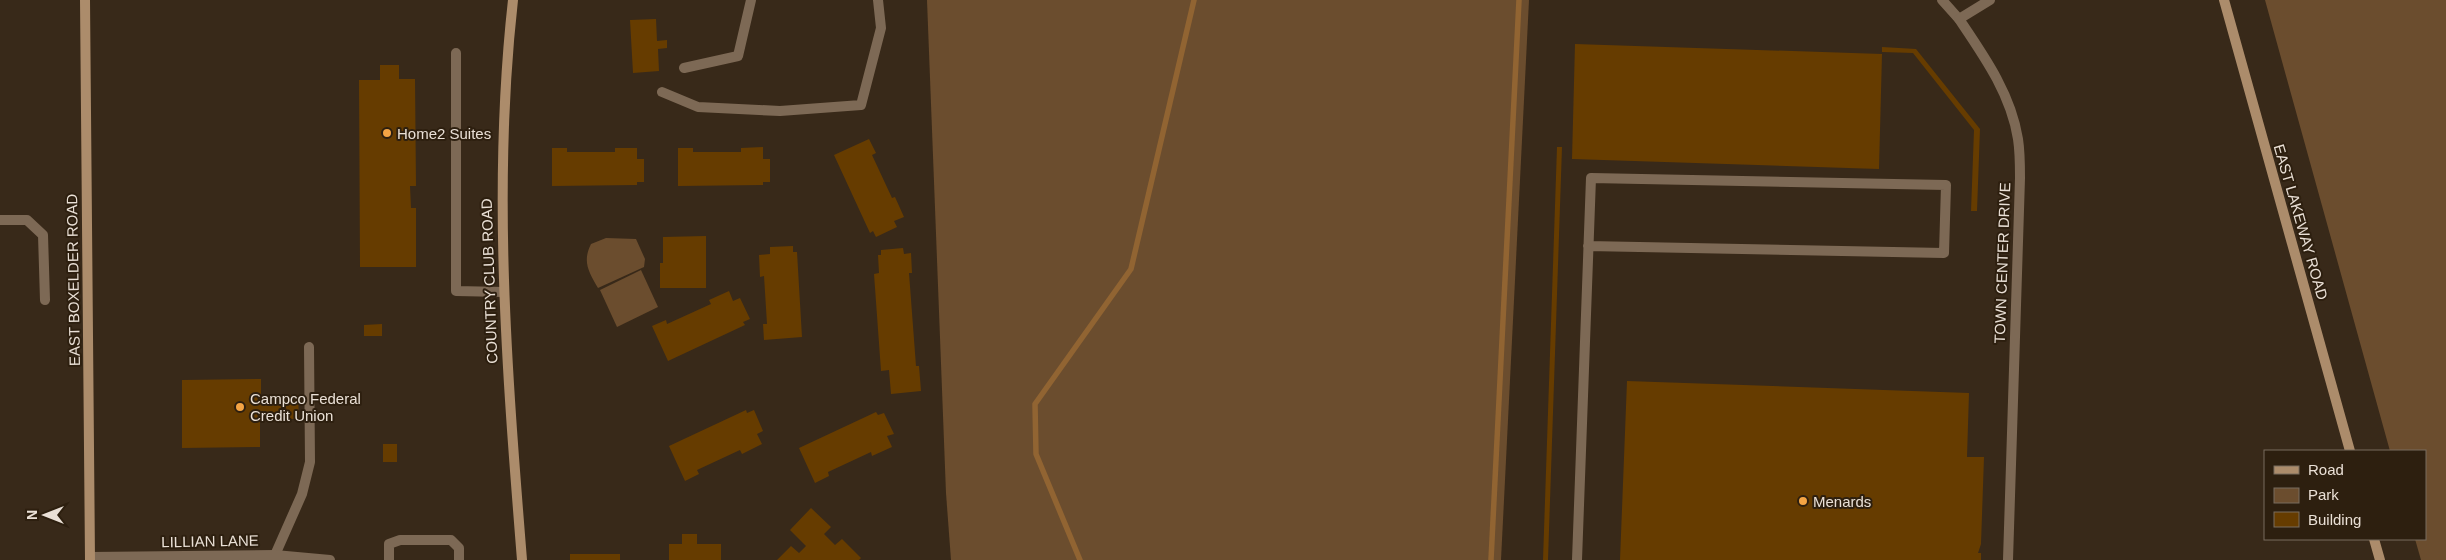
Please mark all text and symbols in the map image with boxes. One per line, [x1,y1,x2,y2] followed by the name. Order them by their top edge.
[397,125,491,142] place label: Home2 Suites
[381,127,393,139] marker: Home2 Suites
[2271,142,2331,302] street label: EAST LAKEWAY ROAD
[1991,182,2013,344] street label: TOWN CENTER DRIVE
[63,194,83,366] street label: EAST BOXELDER ROAD
[478,198,500,364] street label: COUNTRY CLUB ROAD
[250,390,361,424] place label: Campco Federal Credit Union
[234,401,246,413] marker: Campco Federal Credit Union
[2264,450,2426,540] legend
[2308,461,2344,478] text: Road
[2308,486,2339,503] text: Park
[20,490,70,540] north arrow
[1813,493,1871,510] place label: Menards
[1797,495,1809,507] marker: Menards
[24,510,40,520] text: N
[2308,511,2361,528] text: Building
[161,532,259,550] street label: LILLIAN LANE

